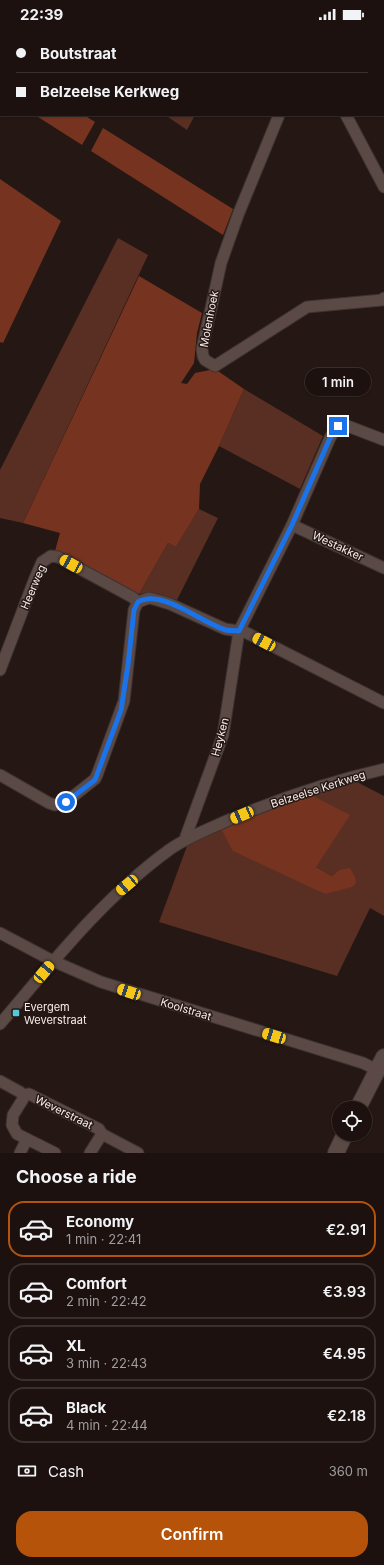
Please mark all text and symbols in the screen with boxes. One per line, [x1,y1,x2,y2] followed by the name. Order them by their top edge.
[20,5,63,24] text: 22:39
[40,44,117,63] text: Boutstraat
[40,82,179,101] text: Belzeelse Kerkweg
[197,289,221,349] street label: Molenhoek
[305,368,371,396] callout: 1 min
[322,374,354,390] text: 1 min
[329,417,347,435] route end
[310,528,366,564] street label: Westakker
[58,553,84,575] car
[17,563,49,611] street label: Heerweg
[251,631,277,653] car
[208,716,232,758] street label: Heyken
[269,767,367,811] street label: Belzeelse Kerkweg
[57,793,75,811] route start
[229,805,255,825] car
[114,873,140,897] car
[32,959,56,985] car
[116,983,142,1001] car
[159,995,213,1023] street label: Koolstraat
[24,1000,87,1027] place label: Evergem Weverstraat
[11,1008,21,1018] marker: Evergem Weverstraat
[261,1027,287,1045] car
[33,1092,96,1132] street label: Weverstraat
[332,1101,372,1141] map controls
[332,1101,372,1141] button: locate
[16,1166,137,1187] text: Choose a ride
[18,1211,54,1247] icon: car
[66,1212,134,1231] text: Economy
[326,1220,366,1239] text: €2.91
[66,1231,141,1247] text: 1 min · 22:41
[18,1273,54,1309] icon: car
[66,1274,127,1293] text: Comfort
[323,1282,366,1301] text: €3.93
[66,1293,147,1309] text: 2 min · 22:42
[18,1335,54,1371] icon: car
[66,1336,86,1355] text: XL
[323,1344,366,1363] text: €4.95
[66,1355,147,1371] text: 3 min · 22:43
[18,1397,54,1433] icon: car
[66,1398,106,1417] text: Black
[327,1406,366,1425] text: €2.18
[66,1417,148,1433] text: 4 min · 22:44
[16,1460,38,1482] icon: cash
[48,1462,84,1481] text: Cash
[329,1463,368,1479] text: 360 m
[16,1511,368,1557] button: Confirm

